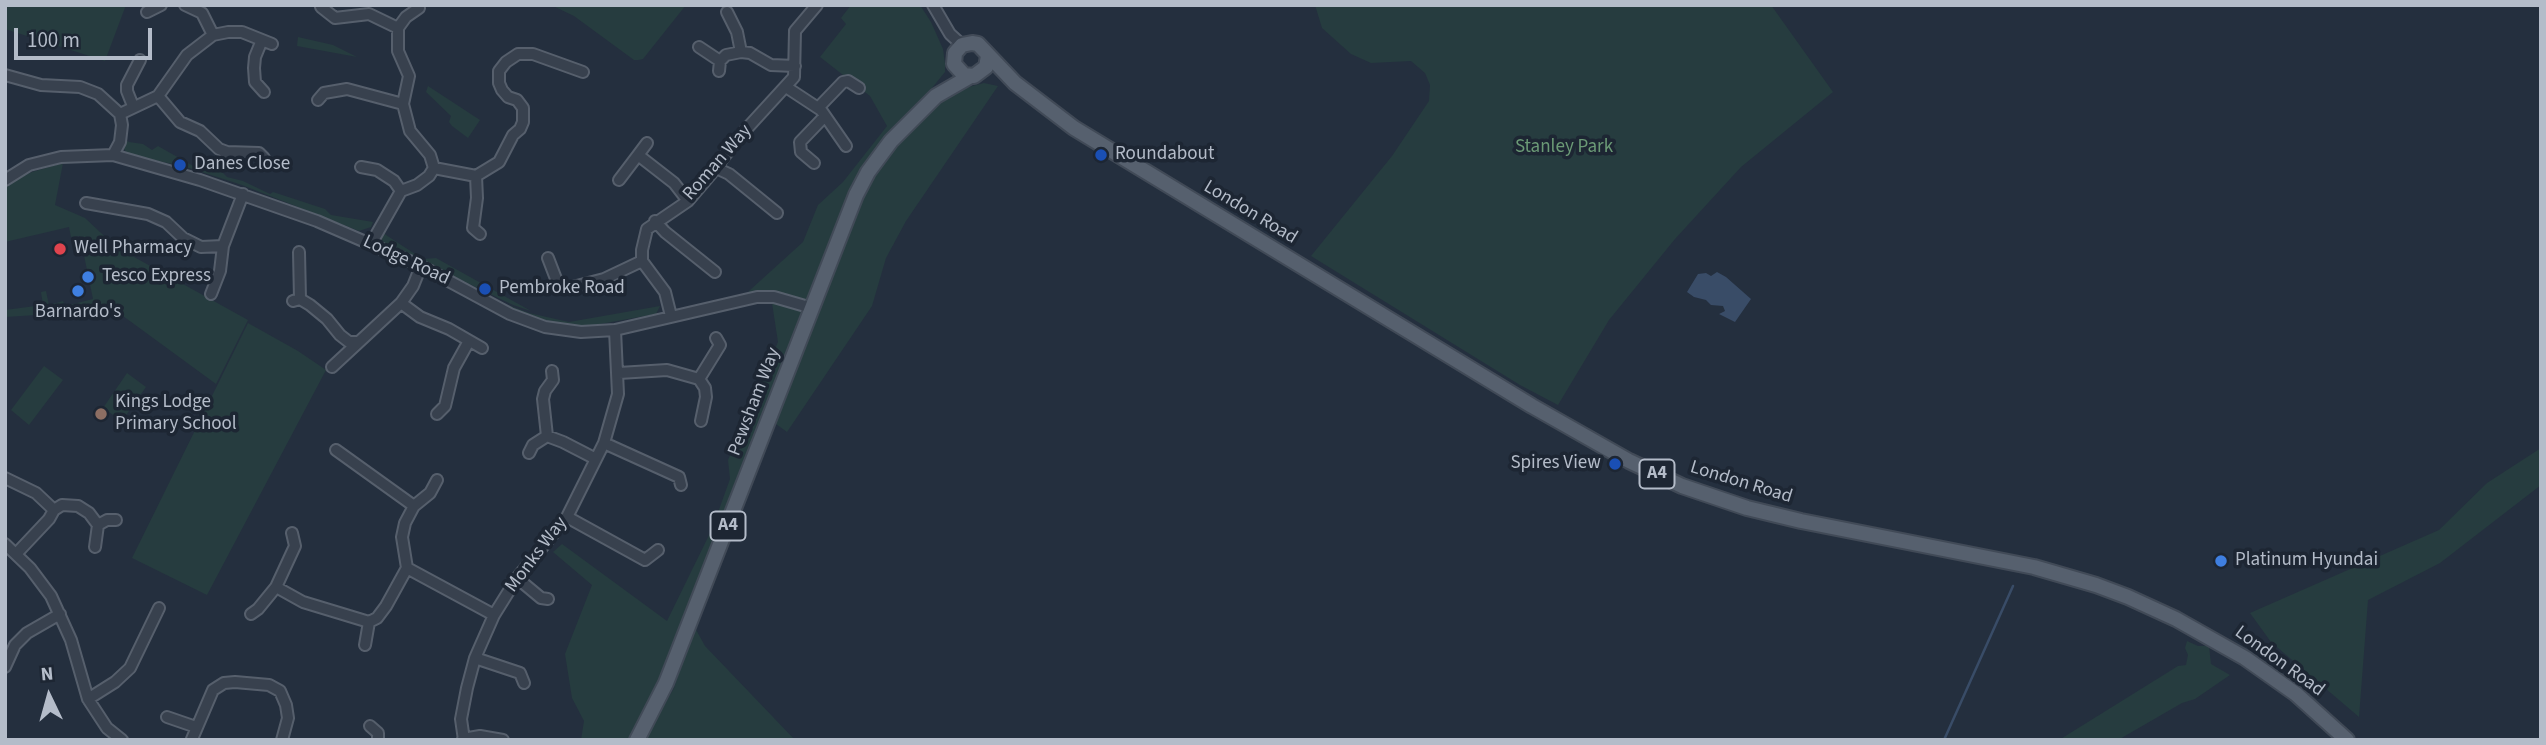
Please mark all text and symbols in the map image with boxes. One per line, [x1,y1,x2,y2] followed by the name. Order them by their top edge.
[18,14,156,58] scale bar
[27,25,80,55] text: 100 m
[679,120,757,206] street label: Roman Way
[1515,137,1613,159] park label: Stanley Park
[1115,144,1214,166] place label: Roundabout
[1093,147,1109,163] marker: Roundabout
[194,154,290,176] place label: Danes Close
[172,157,188,173] marker: Danes Close
[1199,176,1301,250] street label: London Road
[359,231,453,291] street label: Lodge Road
[74,238,192,260] place label: Well Pharmacy
[52,241,68,257] marker: Well Pharmacy
[102,266,211,288] place label: Tesco Express
[80,269,96,285] marker: Tesco Express
[499,278,625,300] place label: Pembroke Road
[477,281,493,297] marker: Pembroke Road
[70,283,86,299] marker: Barnardo's
[35,302,121,324] place label: Barnardo's
[724,345,786,459] street label: Pewsham Way
[115,392,237,436] place label: Kings Lodge Primary School
[93,406,109,422] marker: Kings Lodge Primary School
[1510,453,1601,475] place label: Spires View
[1607,456,1623,472] marker: Spires View
[1687,457,1795,509] street label: London Road
[1640,460,1674,488] road number: A4
[710,512,746,540] road number: A4
[501,513,573,597] street label: Monks Way
[2235,550,2378,572] place label: Platinum Hyundai
[2213,553,2229,569] marker: Platinum Hyundai
[2230,622,2328,702] street label: London Road
[14,661,84,731] north arrow
[40,661,55,689] text: N

